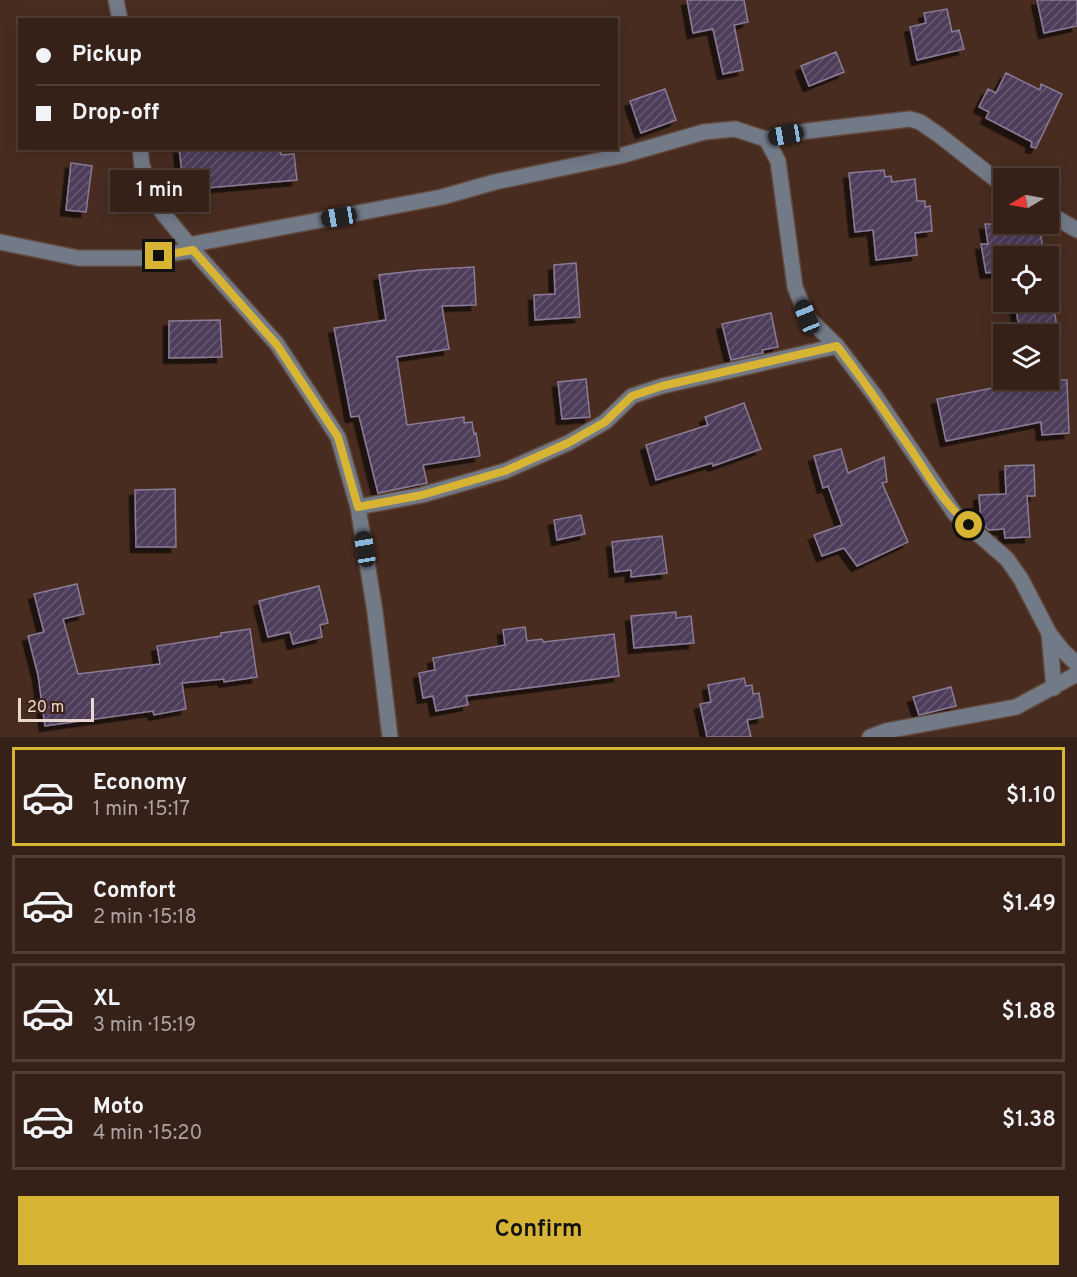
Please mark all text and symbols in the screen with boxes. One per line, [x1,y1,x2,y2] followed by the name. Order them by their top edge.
[72,42,142,69] text: Pickup
[72,100,159,127] text: Drop-off
[767,123,805,147] car
[993,168,1059,234] north arrow
[993,168,1059,390] map controls
[110,169,208,211] callout: 1 min
[136,178,183,204] text: 1 min
[320,205,358,229] car
[145,242,172,269] route end
[993,246,1059,312] button: locate
[792,297,822,337] car
[993,324,1059,390] button: layers
[955,511,982,538] route start
[353,530,377,568] car
[18,695,94,722] scale bar
[27,698,64,718] text: 20 m
[21,770,75,824] icon: car
[93,770,187,797] text: Economy
[1006,783,1056,810] text: $1.10
[93,797,190,823] text: 1 min · 15:17
[21,878,75,932] icon: car
[93,878,176,905] text: Comfort
[1002,891,1056,918] text: $1.49
[93,905,197,931] text: 2 min · 15:18
[21,986,75,1040] icon: car
[93,986,120,1013] text: XL
[1002,999,1056,1026] text: $1.88
[93,1013,196,1039] text: 3 min · 15:19
[21,1094,75,1148] icon: car
[93,1094,144,1121] text: Moto
[1002,1107,1056,1134] text: $1.38
[93,1121,202,1147] text: 4 min · 15:20
[18,1196,1059,1265] button: Confirm

